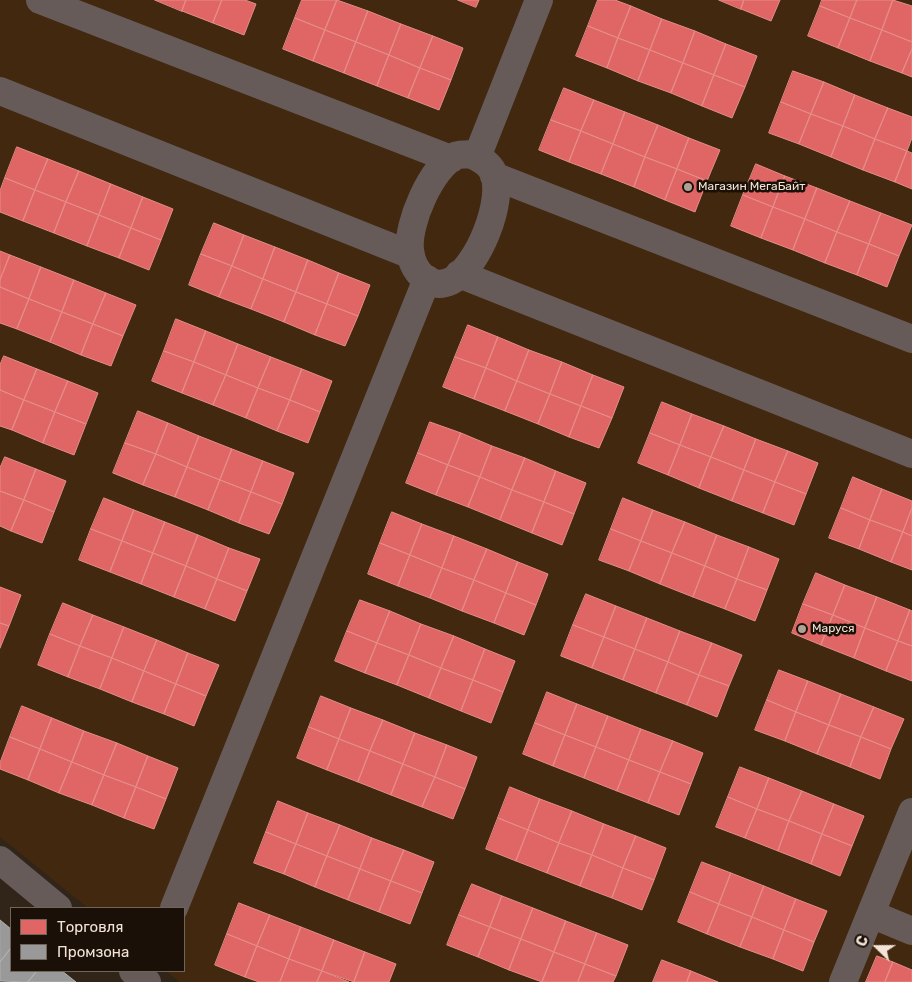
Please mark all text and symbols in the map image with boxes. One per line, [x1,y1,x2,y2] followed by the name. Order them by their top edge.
[698,180,805,194] place label: Магазин МегаБайт
[682,181,694,193] marker: Магазин МегаБайт
[812,622,855,636] place label: Маруся
[796,623,808,635] marker: Маруся
[10,907,185,972] legend
[57,918,123,936] text: Торговля
[852,922,902,972] north arrow
[853,933,872,949] text: С
[57,943,129,961] text: Промзона

